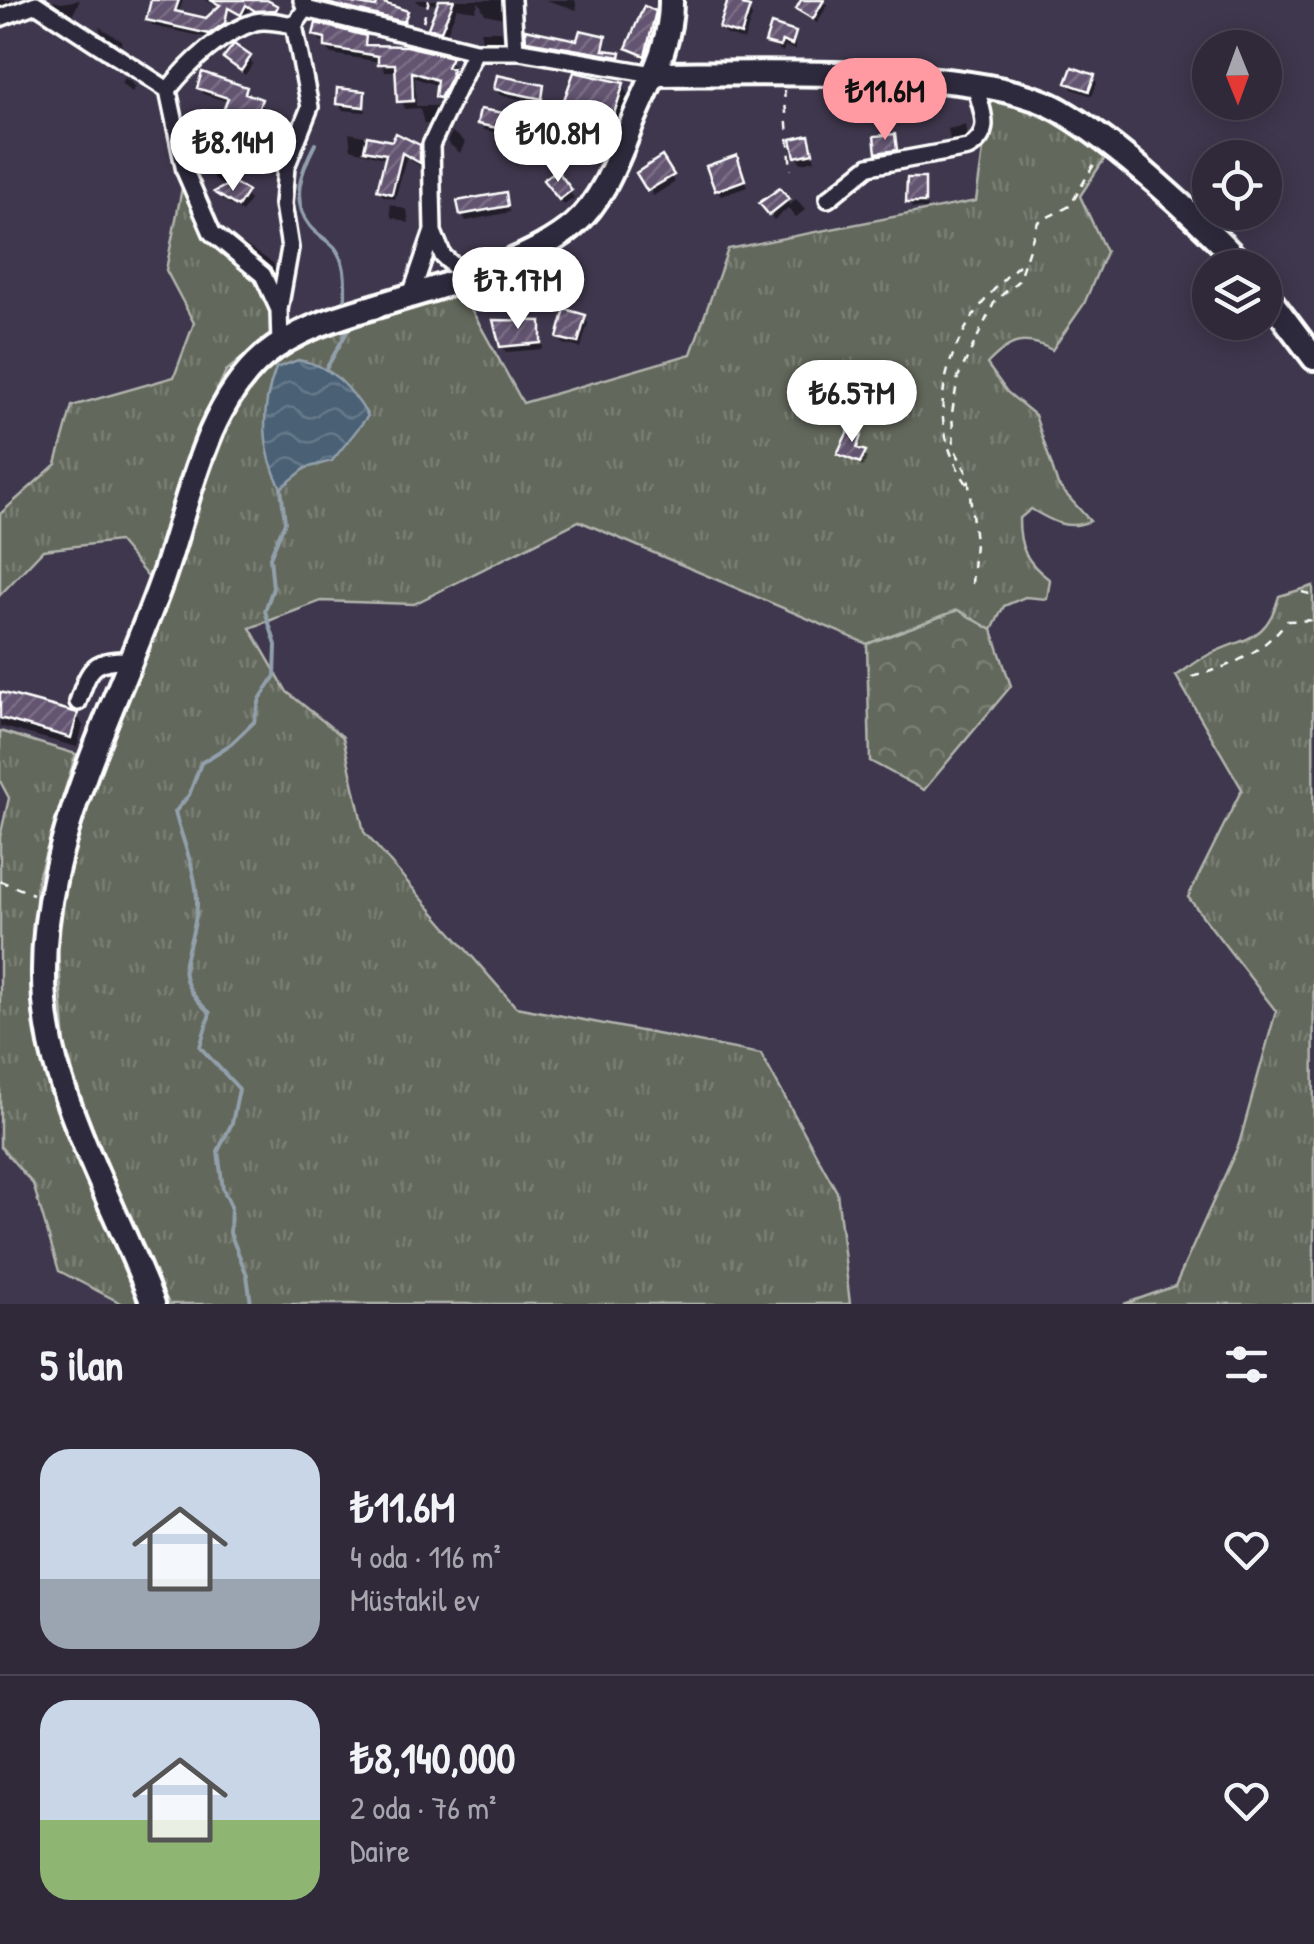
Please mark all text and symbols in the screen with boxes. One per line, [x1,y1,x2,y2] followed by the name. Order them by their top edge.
[1192,30,1282,120] north arrow
[1192,30,1282,340] map controls
[804,58,966,143] pin: ₺11.6M
[845,69,925,112] text: ₺11.6M
[477,100,639,185] pin: ₺10.8M
[152,109,314,194] pin: ₺8.14M
[516,111,600,154] text: ₺10.8M
[192,120,274,163] text: ₺8.14M
[1192,140,1282,230] button: locate
[437,247,599,332] pin: ₺7.17M
[1192,250,1282,340] button: layers
[474,258,562,301] text: ₺7.17M
[771,360,933,445] pin: ₺6.57M
[809,371,895,414] text: ₺6.57M
[40,1336,123,1393] text: 5 ilan
[1219,1337,1274,1392] icon: filters
[350,1478,455,1535] text: ₺11.6M
[120,1489,240,1609] icon: home
[1219,1522,1274,1577] icon: heart
[350,1535,501,1578] text: 4 oda · 116 m²
[350,1578,480,1621] text: Müstakil ev
[350,1729,515,1786] text: ₺8,140,000
[120,1740,240,1860] icon: home
[1219,1773,1274,1828] icon: heart
[350,1786,496,1829] text: 2 oda · 76 m²
[350,1829,410,1872] text: Daire

